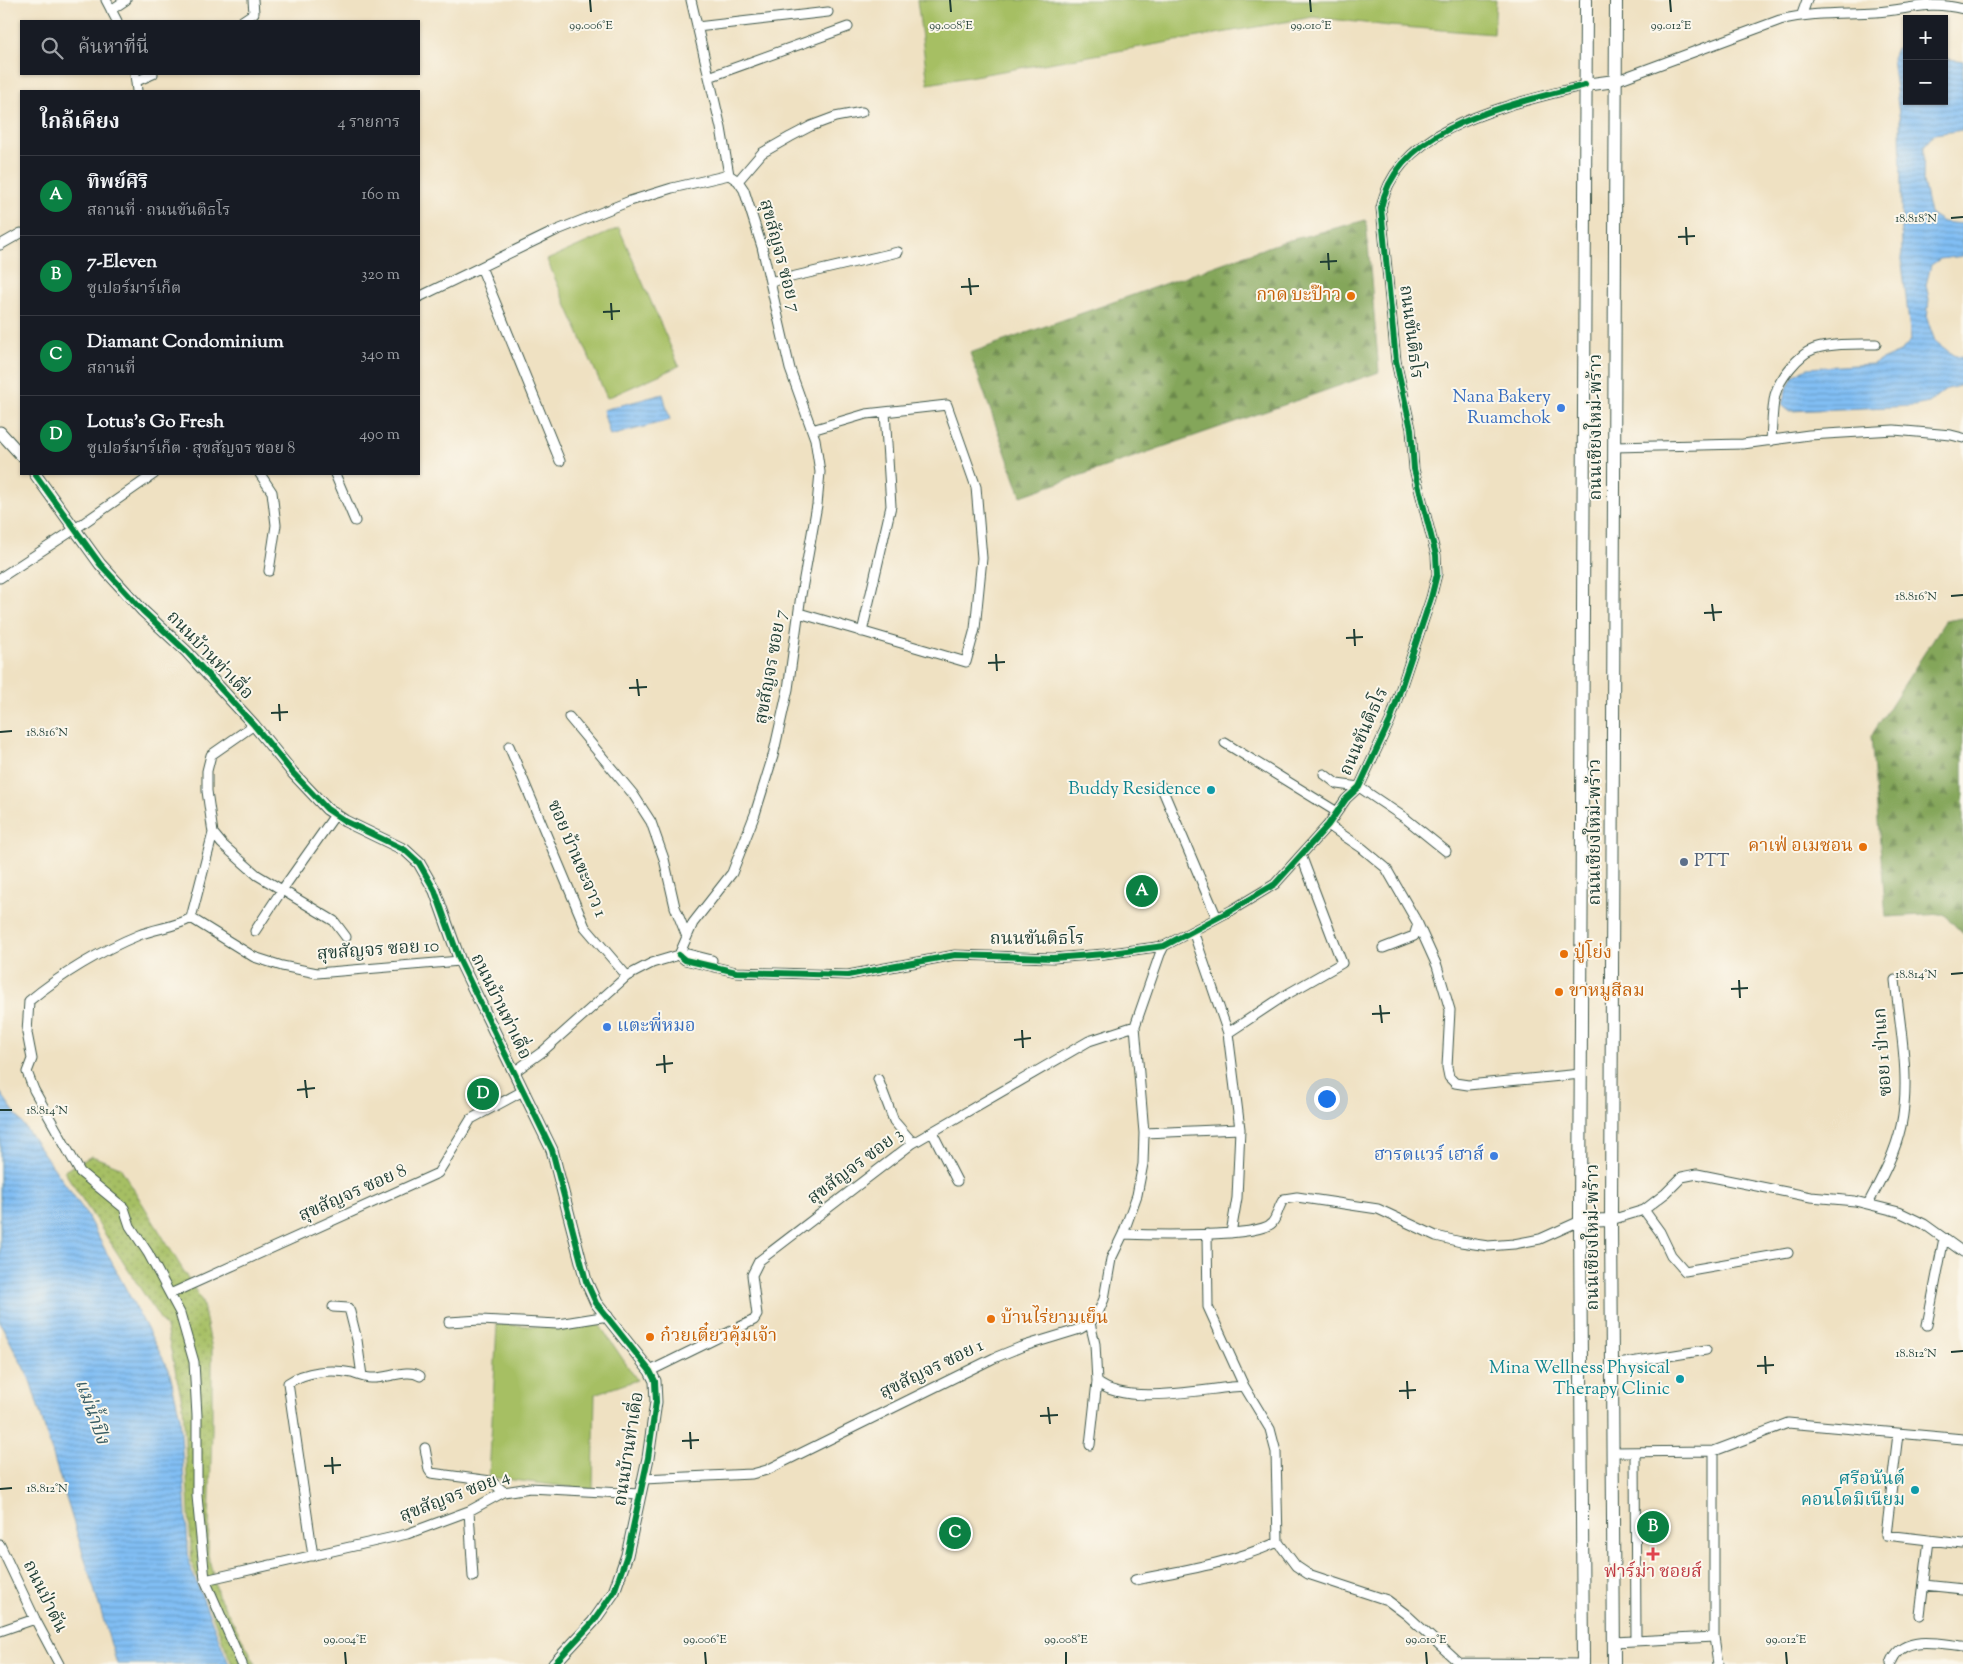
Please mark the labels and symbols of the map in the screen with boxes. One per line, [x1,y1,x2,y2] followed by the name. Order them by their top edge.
[569,17,613,35] text: 99.006°E
[929,17,973,35] text: 99.008°E
[1290,17,1332,35] text: 99.010°E
[1651,17,1692,35] text: 99.012°E
[751,197,807,315] street label: สุขสัญจร ซอย 7
[1895,210,1937,228] text: 18.818°N
[1256,283,1341,309] place label: กาด บะป๊าว
[1391,283,1431,380] street label: ถนนขันติธโร
[1345,290,1357,302] marker: กาด บะป๊าว
[1583,354,1610,500] street label: ถนนเชียงใหม่-พร้าว
[1452,385,1551,432] place label: Nana Bakery Ruamchok
[1555,402,1567,414] marker: Nana Bakery Ruamchok
[1895,588,1937,606] text: 18.816°N
[160,603,261,707] street label: ถนนบ้านท่าเดื่อ
[749,608,795,726] street label: สุขสัญจร ซอย 7
[1332,683,1396,780] street label: ถนนขันติธโร
[26,724,68,742] text: 18.816°N
[1582,759,1609,905] street label: ถนนเชียงใหม่-พร้าว
[1068,777,1201,803] place label: Buddy Residence
[1205,784,1217,796] marker: Buddy Residence
[540,796,612,922] street label: ซอย บ้านขะจาว 1
[1748,834,1853,860] place label: คาเฟ่ อเมซอน
[1857,841,1869,853] marker: คาเฟ่ อเมซอน
[1694,849,1730,875] place label: PTT
[1678,856,1690,868] marker: PTT
[1126,872,1158,910] pin: A
[990,925,1084,953] street label: ถนนขันติธโร
[316,934,440,968] street label: สุขสัญจร ซอย 10
[1574,939,1612,967] place label: ปู่โย่ง
[463,948,540,1065] street label: ถนนบ้านท่าเดื่อ
[1558,948,1570,960] marker: ปู่โย่ง
[1895,966,1937,984] text: 18.814°N
[1569,979,1645,1005] place label: ขาหมูสีลม
[1553,986,1565,998] marker: ขาหมูสีลม
[1868,1007,1900,1097] street label: ซอย 1 ป่าแก
[617,1011,695,1040] place label: แตะพี่หมอ
[601,1021,613,1033] marker: แตะพี่หมอ
[467,1075,499,1113] pin: D
[1314,1086,1340,1112] your location
[26,1102,68,1120] text: 18.814°N
[803,1122,909,1212] street label: สุขสัญจร ซอย 3
[1374,1143,1484,1169] place label: ฮารดแวร์ เฮาส์
[1488,1150,1500,1162] marker: ฮารดแวร์ เฮาส์
[295,1159,411,1229] street label: สุขสัญจร ซอย 8
[1580,1164,1607,1310] street label: ถนนเชียงใหม่-พร้าว
[1001,1305,1108,1332] place label: บ้านไร่ยามเย็น
[985,1313,997,1325] marker: บ้านไร่ยามเย็น
[660,1321,777,1350] place label: ก๋วยเตี๋ยวคุ้มเจ้า
[644,1331,656,1343] marker: ก๋วยเตี๋ยวคุ้มเจ้า
[875,1334,989,1406] street label: สุขสัญจร ซอย 1
[1895,1345,1937,1363] text: 18.812°N
[1489,1356,1670,1403] place label: Mina Wellness Physical Therapy Clinic
[1674,1373,1686,1385] marker: Mina Wellness Physical Therapy Clinic
[67,1375,119,1450] water label: แม่น้ำปิง
[605,1389,652,1508] street label: ถนนบ้านท่าเดื่อ
[396,1464,514,1530] street label: สุขสัญจร ซอย 4
[1801,1467,1905,1514] place label: ศรีอนันต์ คอนโดมิเนียม
[26,1480,68,1498] text: 18.812°N
[1909,1484,1921,1496] marker: ศรีอนันต์ คอนโดมิเนียม
[1637,1508,1669,1546] pin: B
[939,1514,971,1552] pin: C
[1647,1548,1659,1560] marker: ฟาร์ม่า ชอยส์
[15,1556,73,1638] street label: ถนนป่าตัน
[1604,1560,1702,1586] place label: ฟาร์ม่า ชอยส์
[324,1631,367,1649] text: 99.004°E
[683,1631,727,1649] text: 99.006°E
[1044,1631,1088,1649] text: 99.008°E
[1405,1631,1447,1649] text: 99.010°E
[1766,1631,1807,1649] text: 99.012°E

